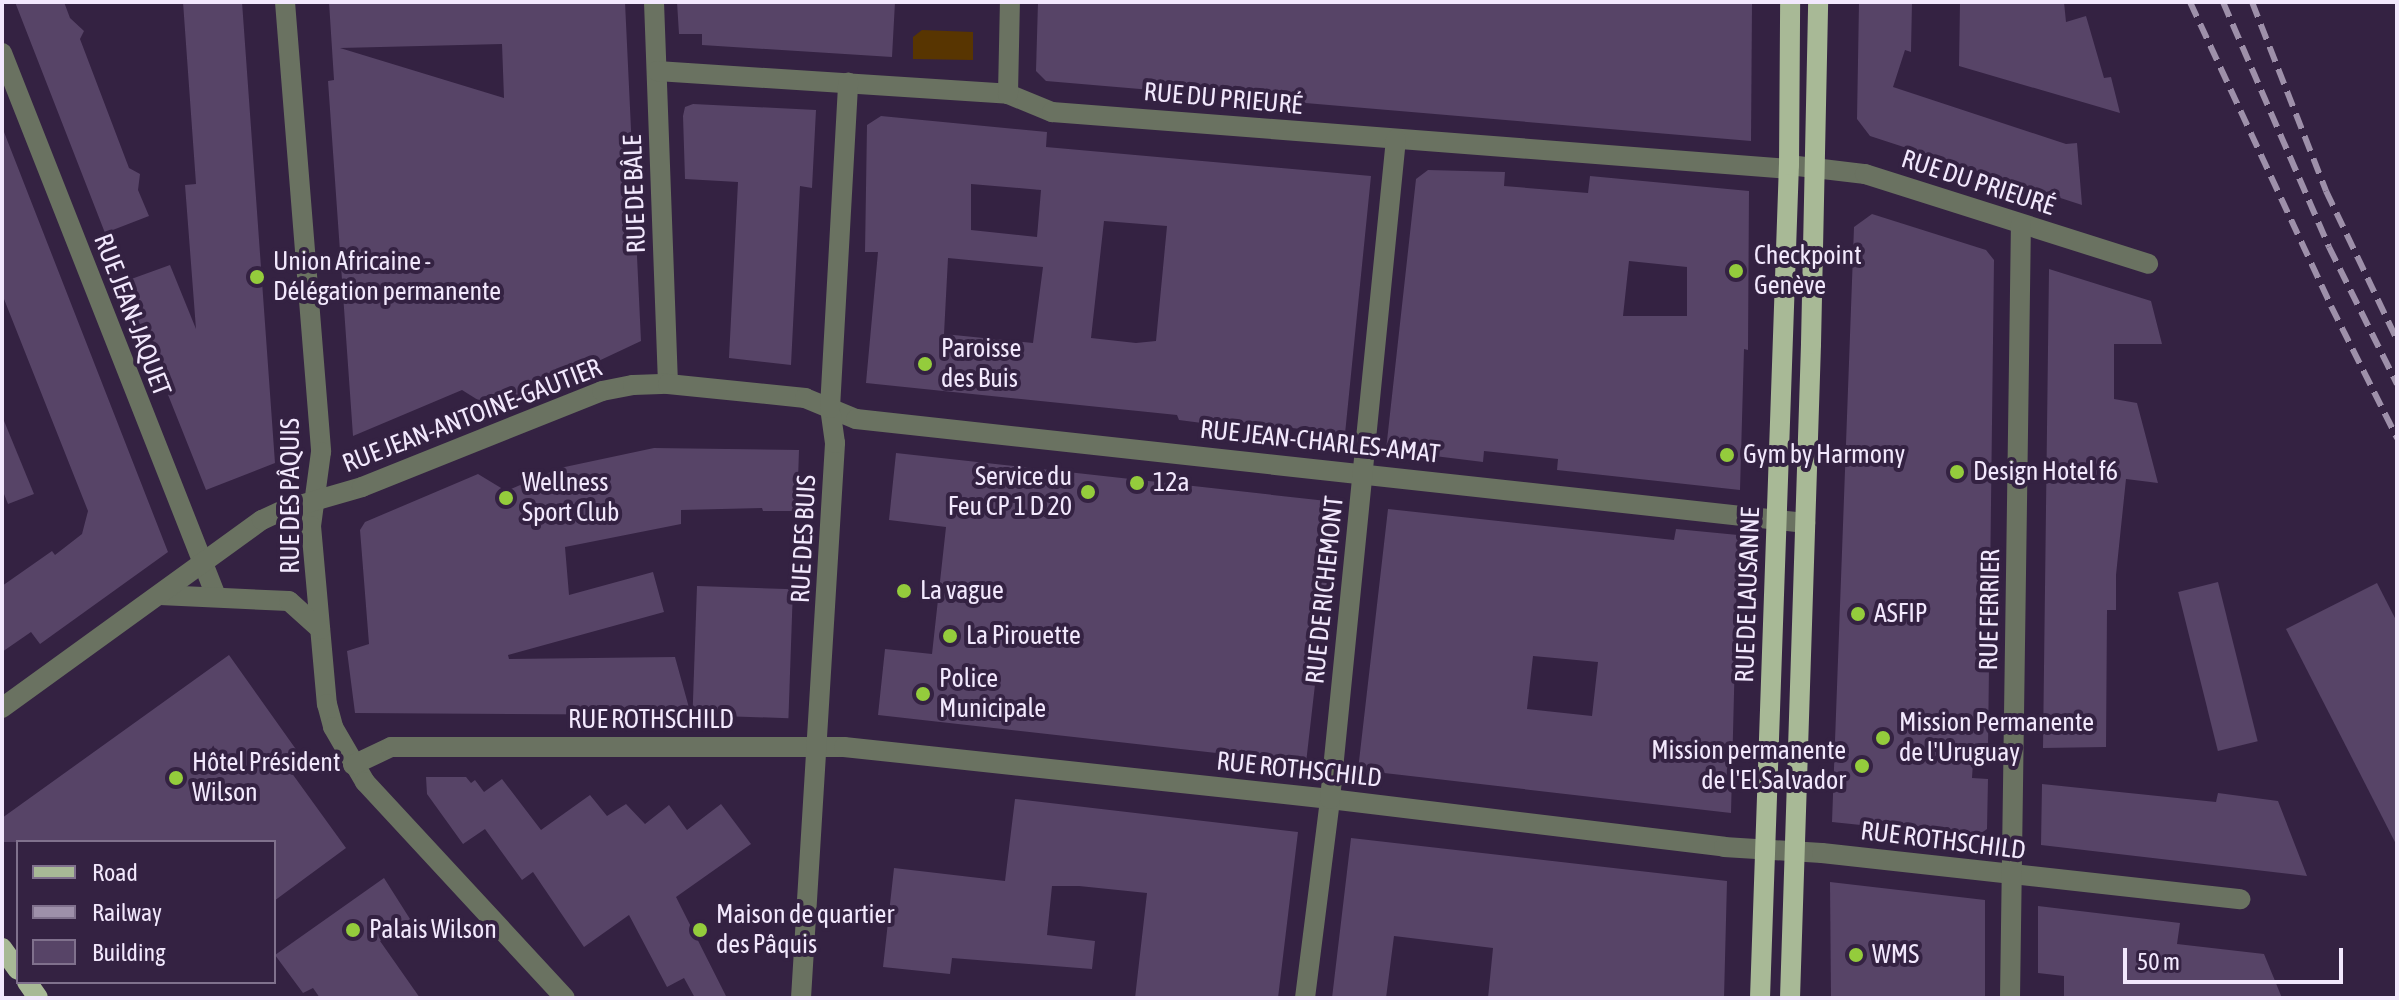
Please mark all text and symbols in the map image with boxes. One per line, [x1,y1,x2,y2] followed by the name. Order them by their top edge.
[1142,77,1304,121] street label: RUE DU PRIEURÉ
[617,134,653,254] street label: RUE DE BÂLE
[1897,144,2059,222] street label: RUE DU PRIEURÉ
[87,230,177,400] street label: RUE JEAN-JAQUET
[1754,240,1862,302] place label: Checkpoint Genève
[273,246,501,308] place label: Union Africaine - Délégation permanente
[1725,260,1747,282] marker: Checkpoint Genève
[248,268,266,286] marker: Union Africaine - Délégation permanente
[941,333,1021,394] place label: Paroisse des Buis
[338,352,606,480] street label: RUE JEAN-ANTOINE-GAUTIER
[916,355,934,373] marker: Paroisse des Buis
[1198,414,1442,470] street label: RUE JEAN-CHARLES-AMAT
[275,418,307,574] street label: RUE DES PÂQUIS
[1743,439,1905,471] place label: Gym by Harmony
[1718,446,1736,464] marker: Gym by Harmony
[1973,456,2118,488] place label: Design Hotel f6
[948,461,1072,522] place label: Service du Feu CP 1 D 20
[1948,463,1966,481] marker: Design Hotel f6
[522,467,619,528] place label: Wellness Sport Club
[1153,467,1190,499] place label: 12a
[785,474,823,604] street label: RUE DES BUIS
[1128,474,1146,492] marker: 12a
[1079,483,1097,501] marker: Service du Feu CP 1 D 20
[497,489,515,507] marker: Wellness Sport Club
[1300,494,1350,686] street label: RUE DE RICHEMONT
[1729,507,1767,683] street label: RUE DE LAUSANNE
[1973,549,2007,671] street label: RUE FERRIER
[920,575,1004,607] place label: La vague
[895,582,913,600] marker: La vague
[1874,598,1928,630] place label: ASFIP
[1849,605,1867,623] marker: ASFIP
[966,620,1081,652] place label: La Pirouette
[941,627,959,645] marker: La Pirouette
[939,663,1046,724] place label: Police Municipale
[914,685,932,703] marker: Police Municipale
[568,704,734,736] street label: RUE ROTHSCHILD
[1899,707,2094,768] place label: Mission Permanente de l'Uruguay
[1874,729,1892,747] marker: Mission Permanente de l'Uruguay
[1651,735,1846,796] place label: Mission permanente de l'El Salvador
[1215,746,1383,794] street label: RUE ROTHSCHILD
[192,747,340,808] place label: Hôtel Président Wilson
[1853,757,1871,775] marker: Mission permanente de l'El Salvador
[167,769,185,787] marker: Hôtel Président Wilson
[1859,815,2027,867] street label: RUE ROTHSCHILD
[16,840,276,984] legend
[92,859,138,886] text: Road
[92,899,162,926] text: Railway
[716,899,894,960] place label: Maison de quartier des Pâquis
[369,914,497,946] place label: Palais Wilson
[344,921,362,939] marker: Palais Wilson
[691,921,709,939] marker: Maison de quartier des Pâquis
[2127,932,2347,982] scale bar
[92,939,165,966] text: Building
[1872,939,1919,971] place label: WMS
[1847,946,1865,964] marker: WMS
[2137,948,2180,975] text: 50 m

